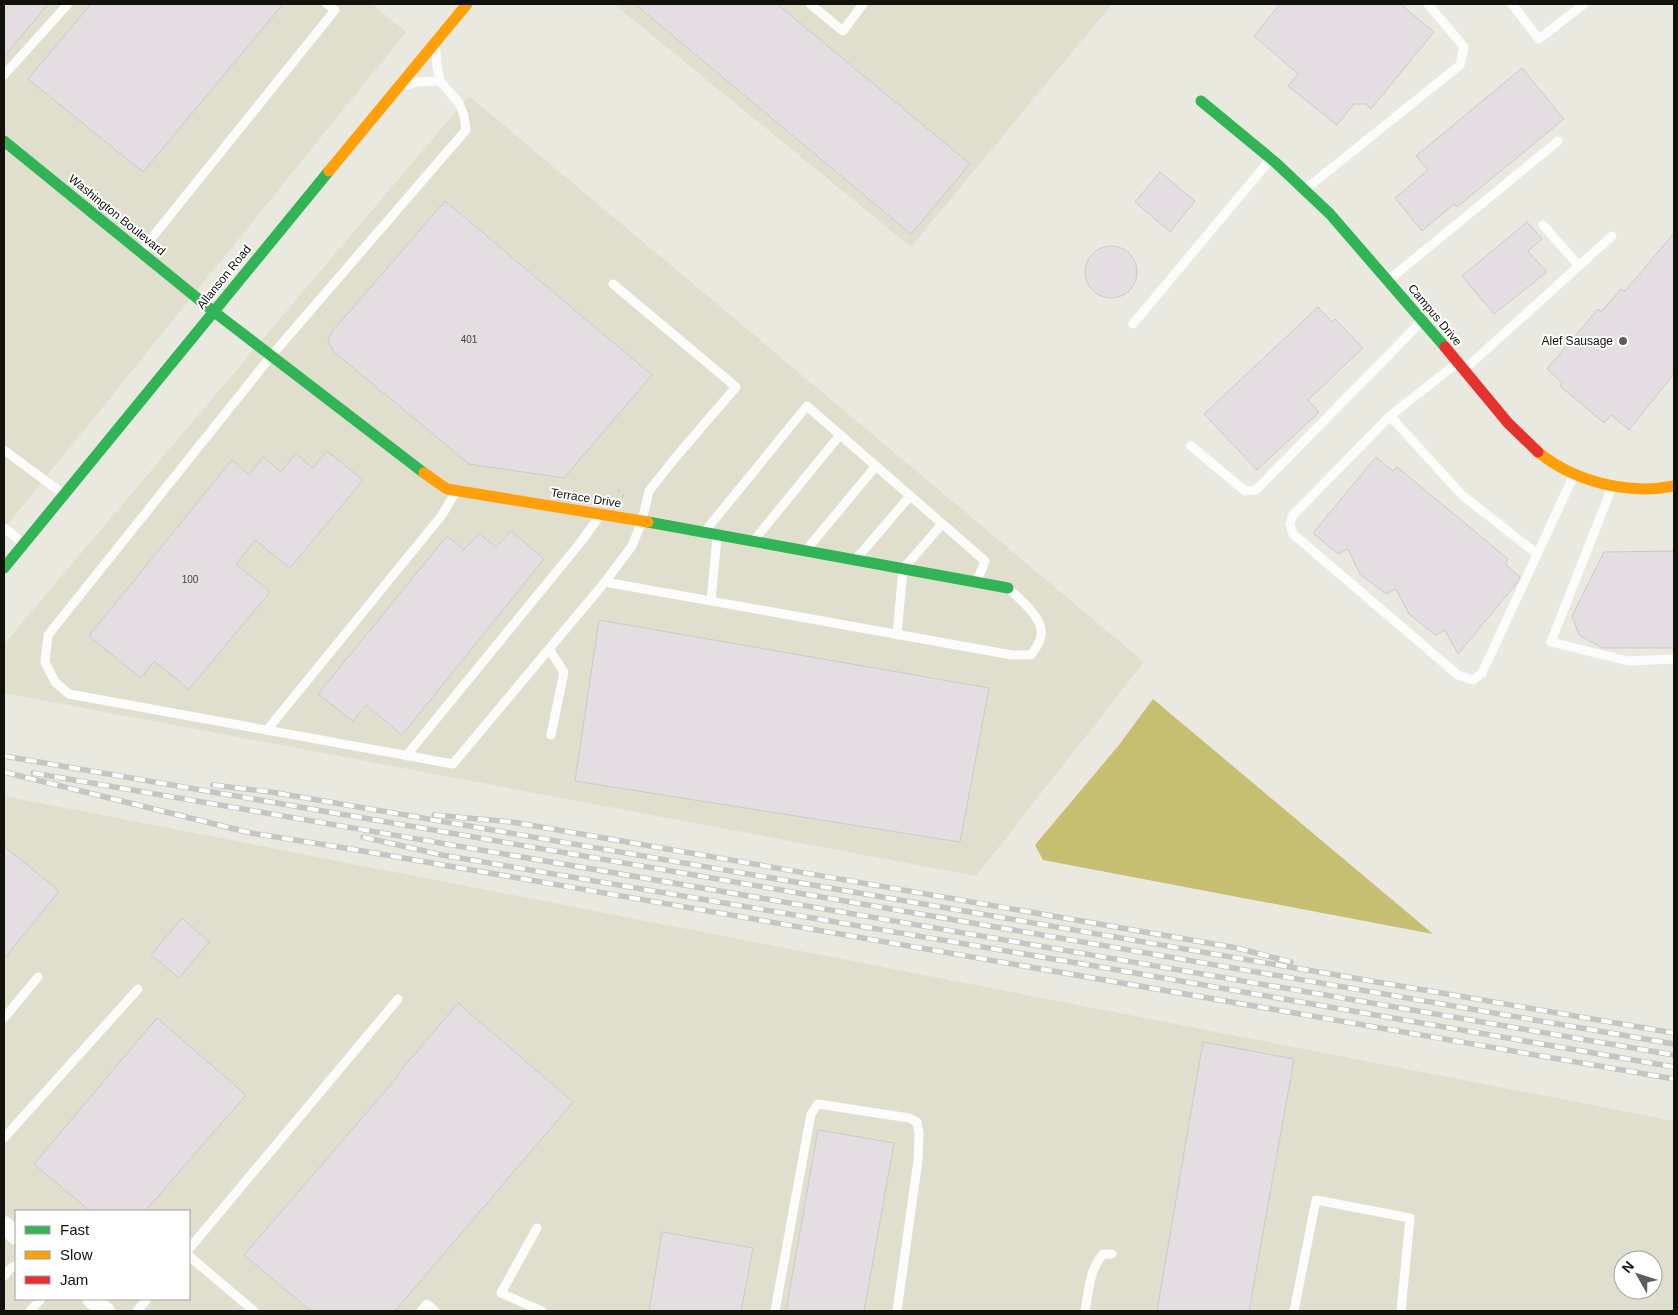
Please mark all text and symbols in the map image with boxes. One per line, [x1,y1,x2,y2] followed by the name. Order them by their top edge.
[66,172,168,258] street label: Washington Boulevard
[194,242,254,312] street label: Allanson Road
[1405,281,1465,349] street label: Campus Drive
[461,334,478,345] house number: 401
[1542,334,1613,348] place label: Alef Sausage
[1617,335,1629,347] marker: Alef Sausage
[550,486,623,511] street label: Terrace Drive
[182,574,199,585] house number: 100
[15,1210,190,1300] legend
[60,1221,90,1238] text: Fast
[60,1246,93,1263] text: Slow
[1613,1250,1663,1300] north arrow
[1618,1258,1637,1276] text: N
[60,1271,88,1288] text: Jam

